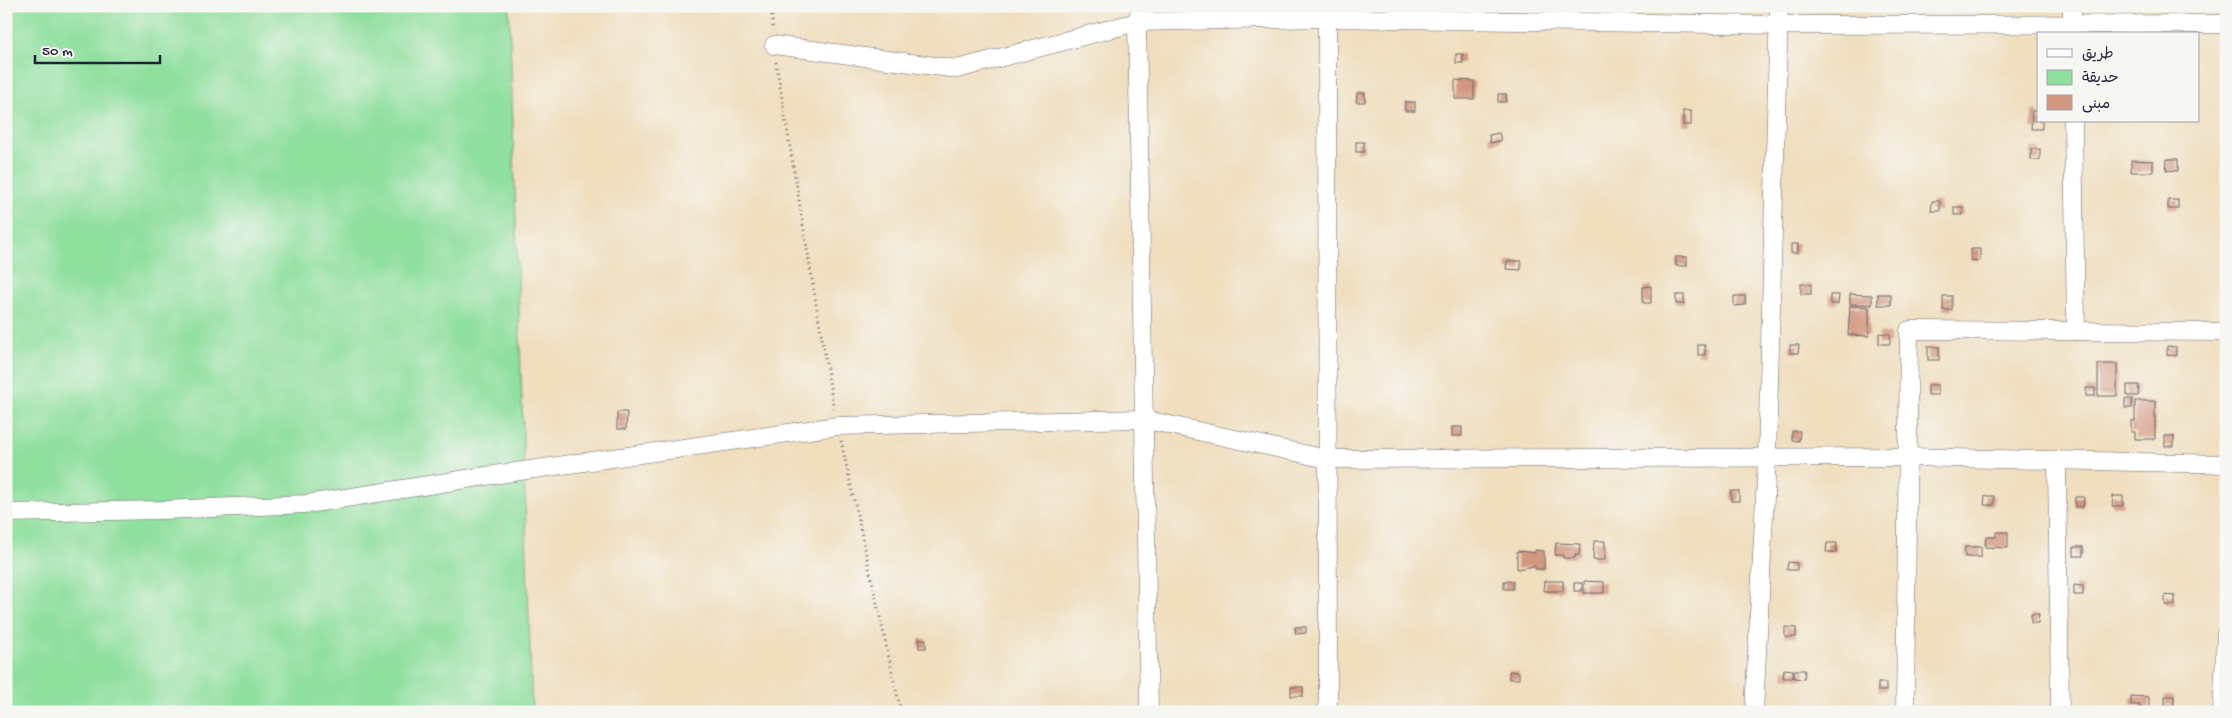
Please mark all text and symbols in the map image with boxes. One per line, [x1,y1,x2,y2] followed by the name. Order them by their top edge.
[35,32,160,64] scale bar
[2037,32,2200,122] legend
[42,43,73,61] text: 50 m
[2082,46,2114,64] text: طريق
[2082,70,2119,88] text: حديقة
[2082,96,2110,114] text: مبنى

